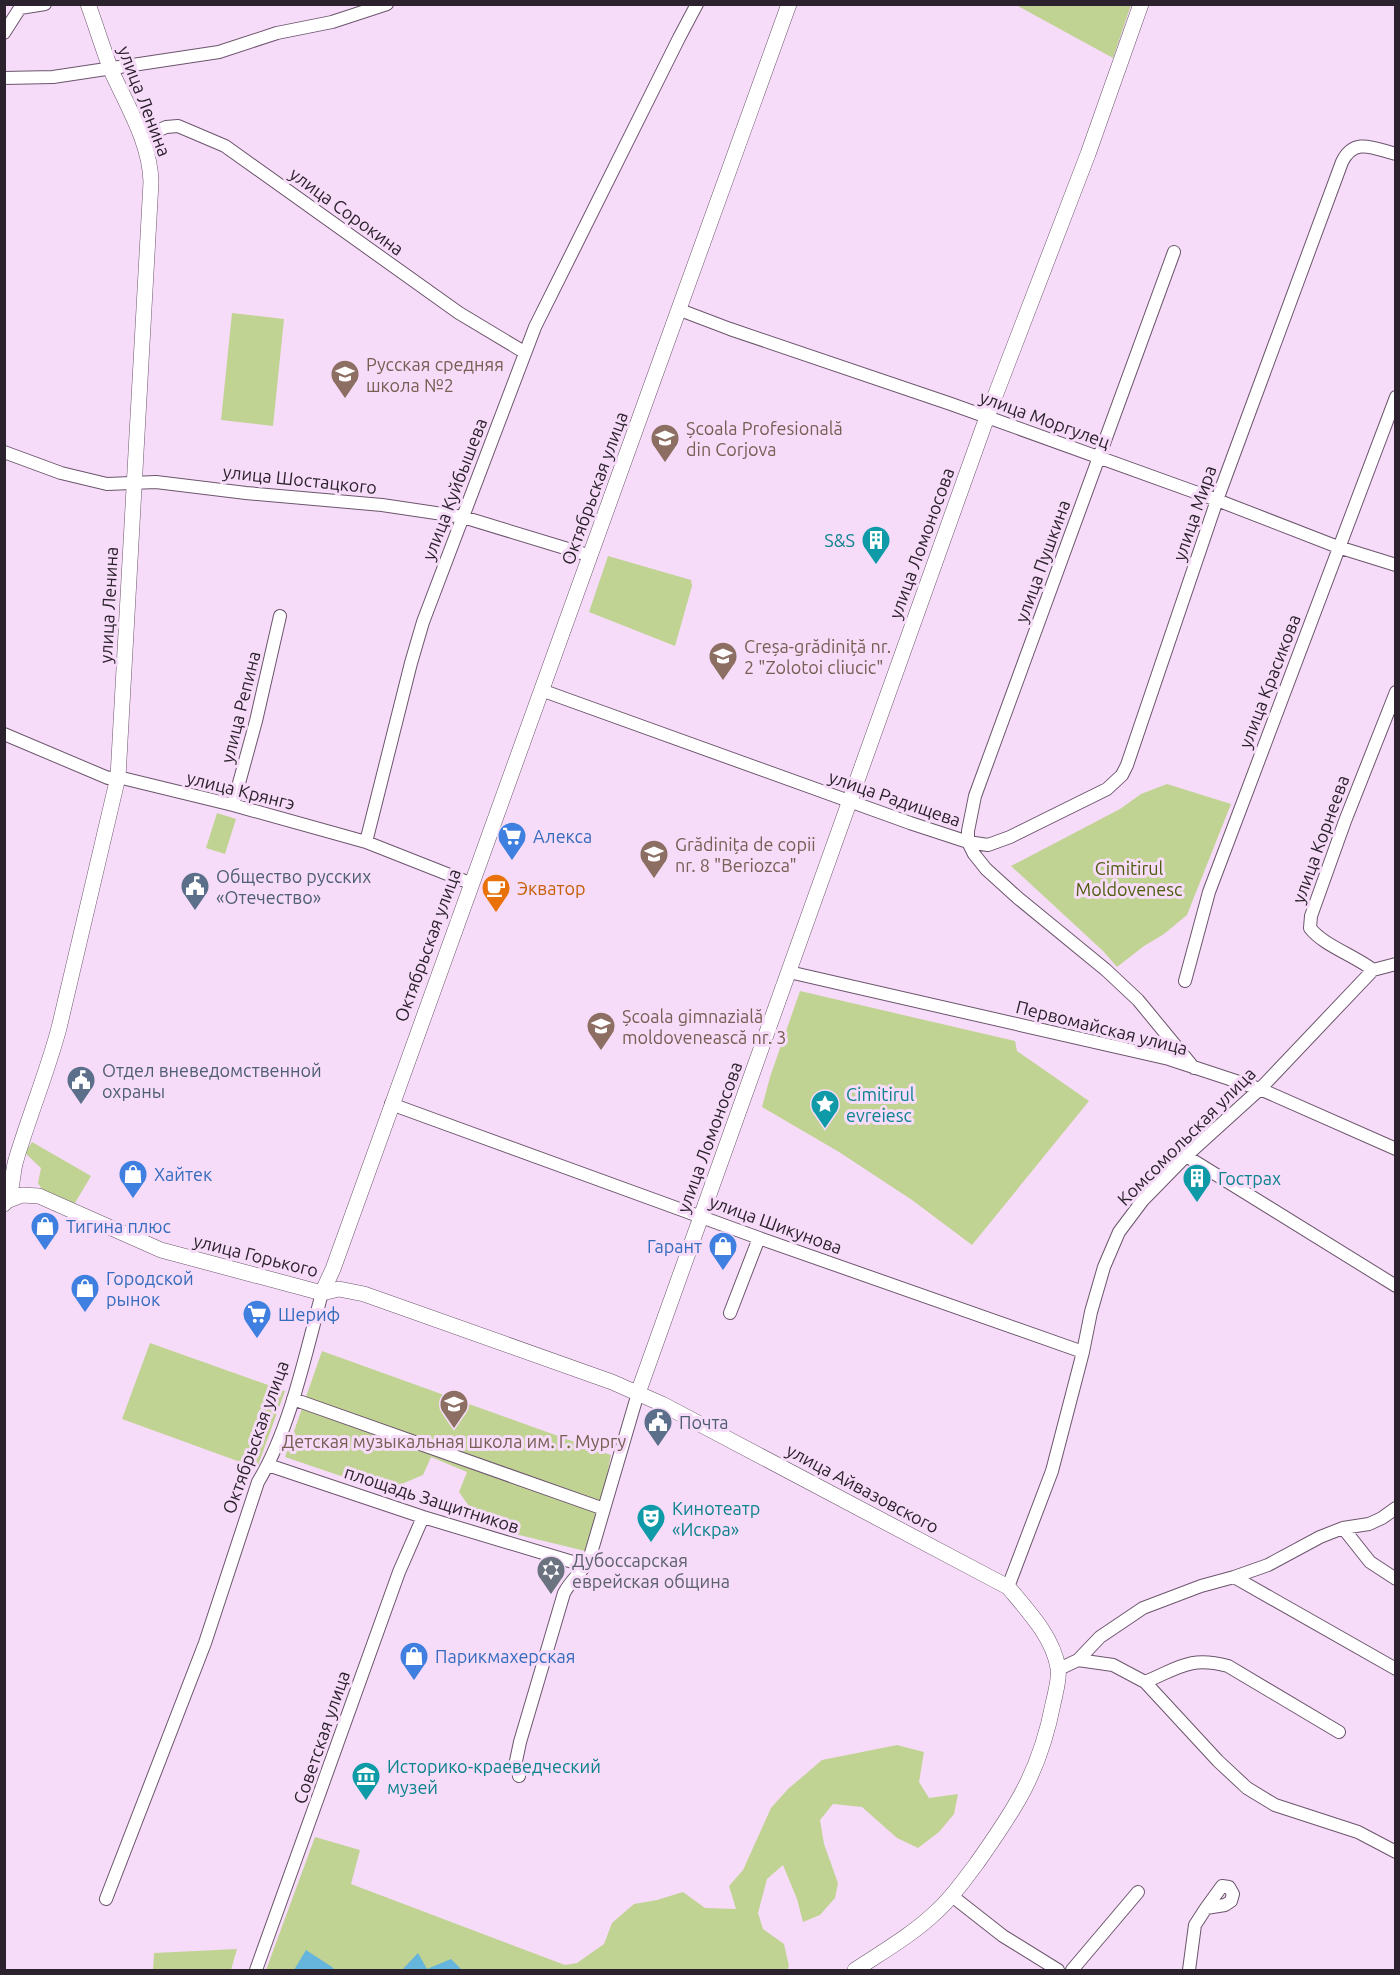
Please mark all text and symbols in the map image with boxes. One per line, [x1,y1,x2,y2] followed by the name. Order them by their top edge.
[115,43,175,159] street label: улица Ленина
[286,163,408,259] street label: улица Сорокина
[366,354,504,395] place label: Русская средняя школа №2
[329,358,361,400] school or university icon: Русская средняя школа №2
[977,386,1113,452] street label: улица Моргулец
[557,409,631,567] street label: Октябрьская улица
[418,415,490,563] street label: улица Куйбышева
[686,418,843,459] place label: Școala Profesională din Corjova
[649,422,681,464] school or university icon: Școala Profesională din Corjova
[222,461,378,497] street label: улица Шостацкого
[1168,463,1220,563] street label: улица Мира
[884,465,958,621] street label: улица Ломоносова
[1011,497,1073,625] street label: улица Пушкина
[860,524,892,566] building icon: S&S
[824,530,855,550] place label: S&S
[95,546,121,664] street label: улица Ленина
[1234,611,1304,751] street label: улица Красикова
[744,636,891,677] place label: Creșa-grădiniță nr. 2 "Zolotoi cliucic"
[707,640,739,682] school or university icon: Creșa-grădiniță nr. 2 "Zolotoi cliucic"
[216,649,264,765] street label: улица Репина
[826,766,964,830] street label: улица Радищева
[185,767,297,813] street label: улица Крянгэ
[1288,772,1352,906] street label: улица Корнеева
[496,820,528,862] supermarket icon: Алекса
[533,826,592,846] place label: Алекса
[675,834,816,875] place label: Grădinița de copii nr. 8 "Beriozca"
[638,838,670,880] school or university icon: Grădinița de copii nr. 8 "Beriozca"
[1076,858,1183,899] park label: Cimitirul Moldovenesc
[216,866,371,907] place label: Общество русских «Отечество»
[390,866,464,1024] street label: Октябрьская улица
[179,870,211,912] public building icon: Общество русских «Отечество»
[480,872,512,914] cafe icon: Экватор
[517,878,586,898] place label: Экватор
[1014,996,1190,1058] street label: Первомайская улица
[622,1006,786,1047] place label: Școala gimnazială moldovenească nr. 3
[585,1010,617,1052] school or university icon: Școala gimnazială moldovenească nr. 3
[672,1059,746,1215] street label: улица Ломоносова
[102,1060,322,1101] place label: Отдел вневедомственной охраны
[1113,1063,1259,1209] street label: Комсомольская улица
[65,1064,97,1106] public building icon: Отдел вневедомственной охраны
[846,1084,915,1125] place label: Cimitirul evreiesc
[809,1088,841,1130] place icon: Cimitirul evreiesc
[117,1158,149,1200] shop icon: Хайтек
[1181,1162,1213,1204] building icon: Гострах
[154,1164,212,1184] place label: Хайтек
[1218,1168,1281,1188] place label: Гострах
[707,1191,845,1257] street label: улица Шикунова
[29,1210,61,1252] shop icon: Тигина плюс
[66,1216,171,1236] place label: Тигина плюс
[191,1230,321,1280] street label: улица Горького
[707,1230,739,1272] shop icon: Гарант
[647,1236,702,1256] place label: Гарант
[106,1268,194,1309] place label: Городской рынок
[69,1272,101,1314] shop icon: Городской рынок
[241,1298,273,1340] supermarket icon: Шериф
[278,1304,340,1324] place label: Шериф
[218,1358,292,1516] street label: Октябрьская улица
[438,1388,470,1430] school or university icon: Детская музыкальная школа им. Г. Мургу
[642,1406,674,1448] public building icon: Почта
[679,1412,729,1432] place label: Почта
[282,1431,627,1451] place label: Детская музыкальная школа им. Г. Мургу
[783,1439,943,1537] street label: улица Айвазовского
[342,1461,522,1537] street label: площадь Защитников
[672,1498,760,1539] place label: Кинотеатр «Искра»
[635,1502,667,1544] theatre icon: Кинотеатр «Искра»
[572,1550,730,1591] place label: Дубоссарская еврейская община
[535,1554,567,1596] synagogue icon: Дубоссарская еврейская община
[398,1640,430,1682] shop icon: Парикмахерская
[435,1646,575,1666] place label: Парикмахерская
[289,1668,353,1806] street label: Советская улица
[387,1756,601,1797] place label: Историко-краеведческий музей
[350,1760,382,1802] museum icon: Историко-краеведческий музей

